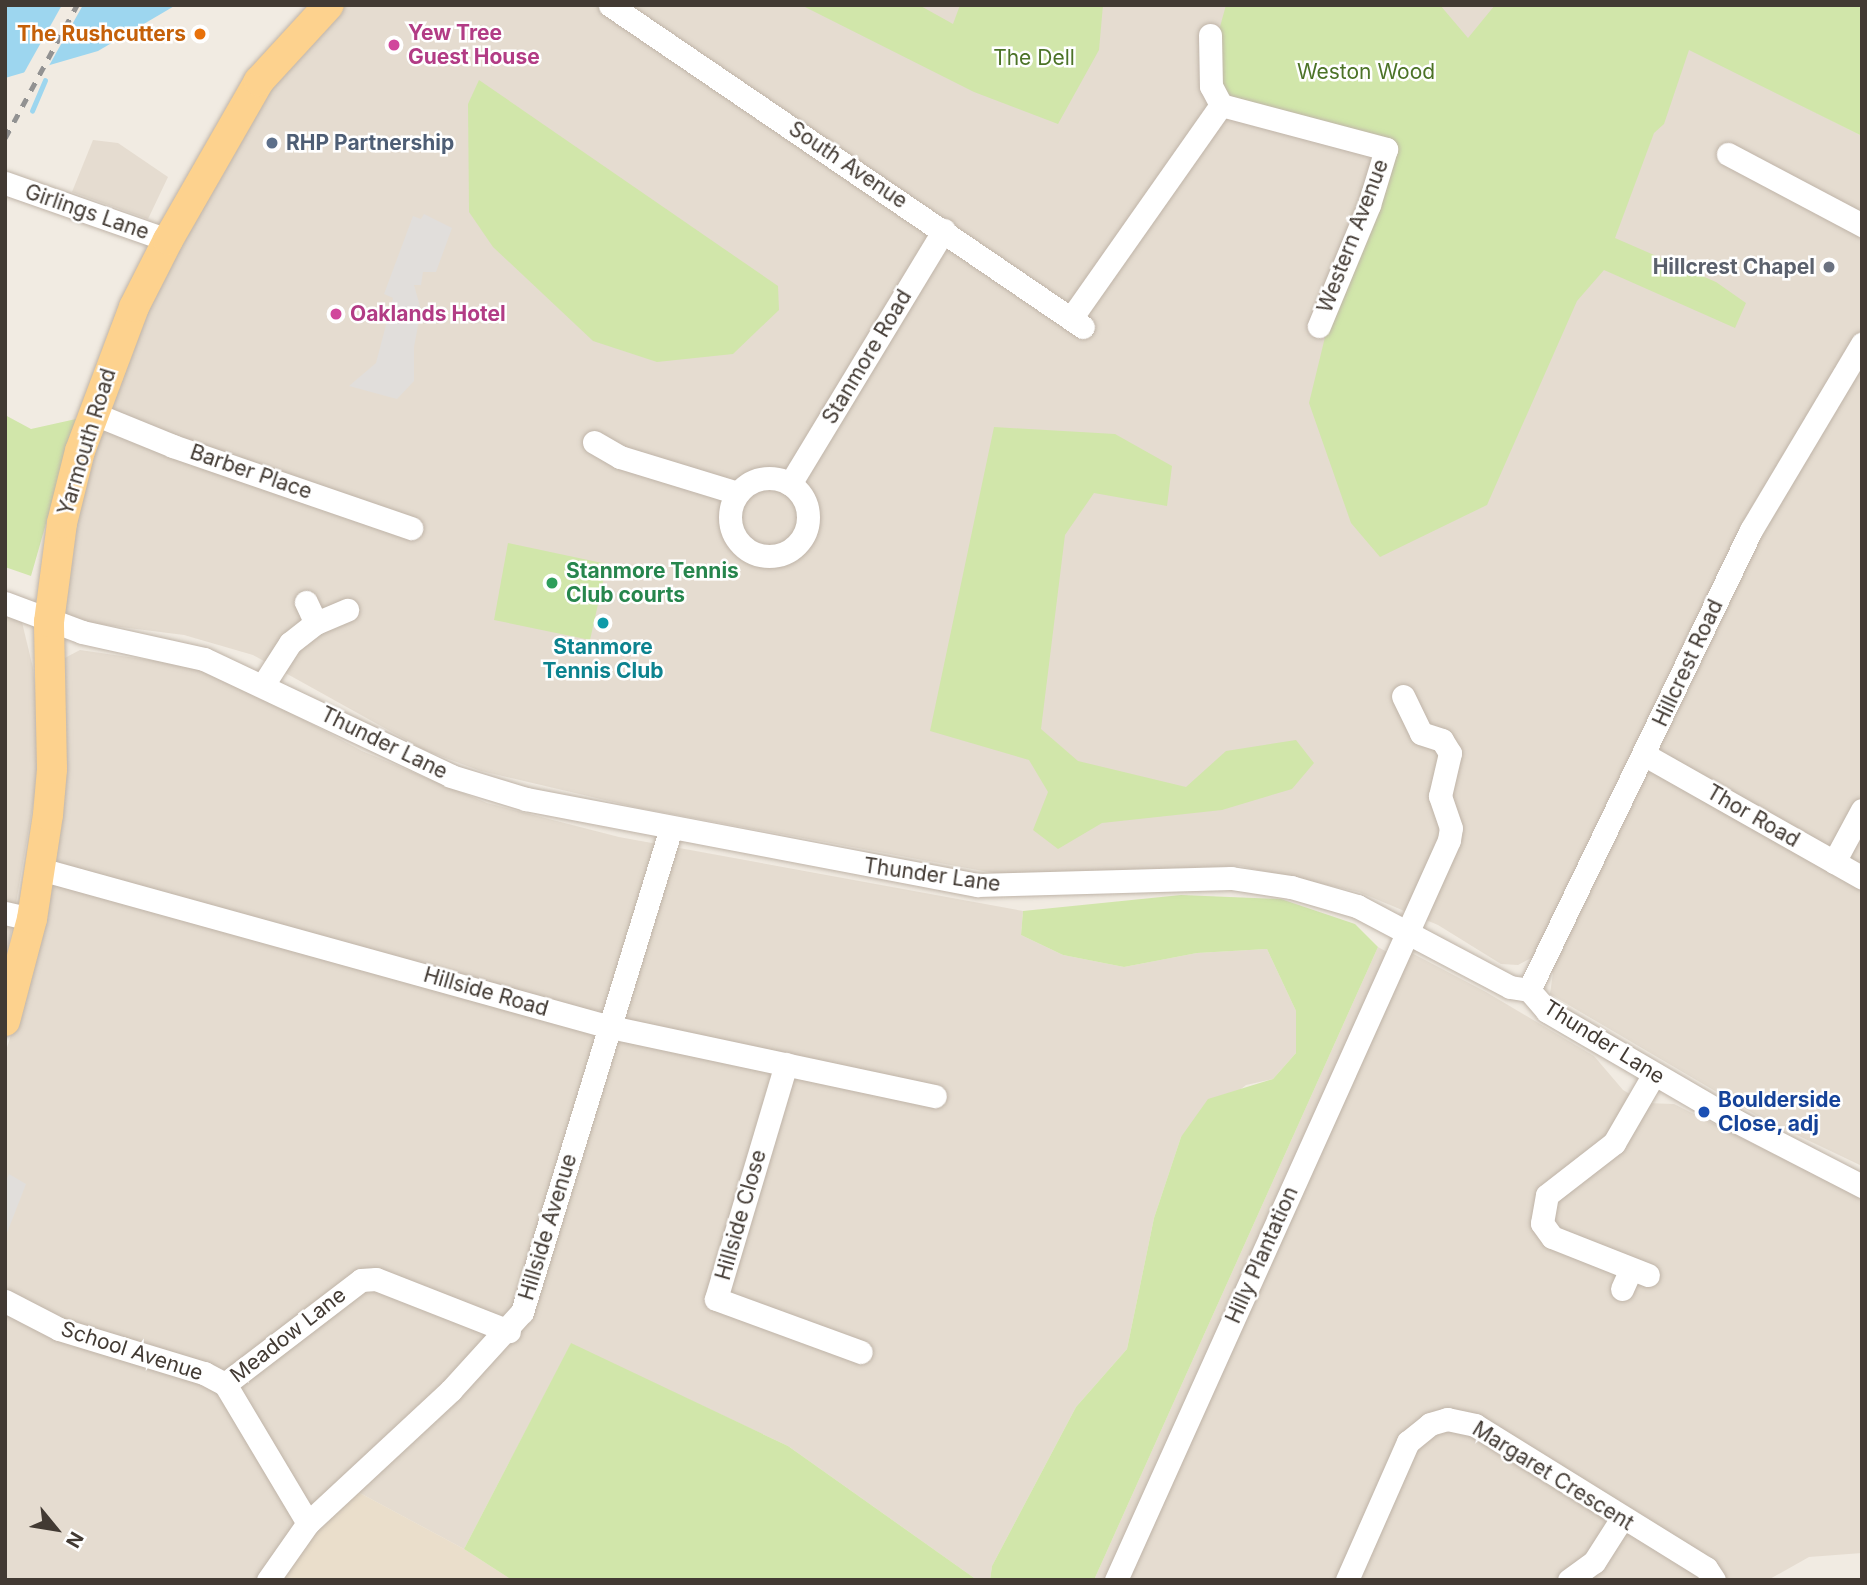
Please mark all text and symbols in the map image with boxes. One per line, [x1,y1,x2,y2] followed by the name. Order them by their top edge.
[408,20,540,70] place label: Yew Tree Guest House
[17,21,186,47] place label: The Rushcutters
[192,26,208,42] marker: The Rushcutters
[386,37,402,53] marker: Yew Tree Guest House
[993,45,1075,71] park label: The Dell
[1297,59,1435,85] park label: Weston Wood
[784,116,912,214] street label: South Avenue
[286,130,454,156] place label: RHP Partnership
[264,135,280,151] marker: RHP Partnership
[1312,156,1394,316] street label: Western Avenue
[22,179,152,245] street label: Girlings Lane
[1653,254,1815,280] place label: Hillcrest Chapel
[1821,259,1837,275] marker: Hillcrest Chapel
[817,285,917,429] street label: Stanmore Road
[350,301,506,327] place label: Oaklands Hotel
[328,306,344,322] marker: Oaklands Hotel
[53,366,121,518] street label: Yarmouth Road
[187,439,315,505] street label: Barber Place
[566,558,739,608] place label: Stanmore Tennis Club courts
[544,575,560,591] marker: Stanmore Tennis Club courts
[1648,596,1728,730] street label: Hillcrest Road
[595,615,611,631] marker: Stanmore Tennis Club
[543,634,663,684] place label: Stanmore Tennis Club
[316,701,452,785] street label: Thunder Lane
[1702,779,1804,853] street label: Thor Road
[862,853,1002,897] street label: Thunder Lane
[421,962,551,1022] street label: Hillside Road
[1539,995,1669,1089] street label: Thunder Lane
[1718,1087,1841,1137] place label: Boulderside Close, adj
[1696,1104,1712,1120] marker: Boulderside Close, adj
[710,1147,772,1283] street label: Hillside Close
[514,1151,582,1303] street label: Hillside Avenue
[1221,1183,1303,1327] street label: Hilly Plantation
[225,1282,351,1388] street label: Meadow Lane
[58,1316,206,1386] street label: School Avenue
[1468,1416,1638,1536] street label: Margaret Crescent
[21,1494,91,1564] north arrow
[61,1528,88,1552] text: N

